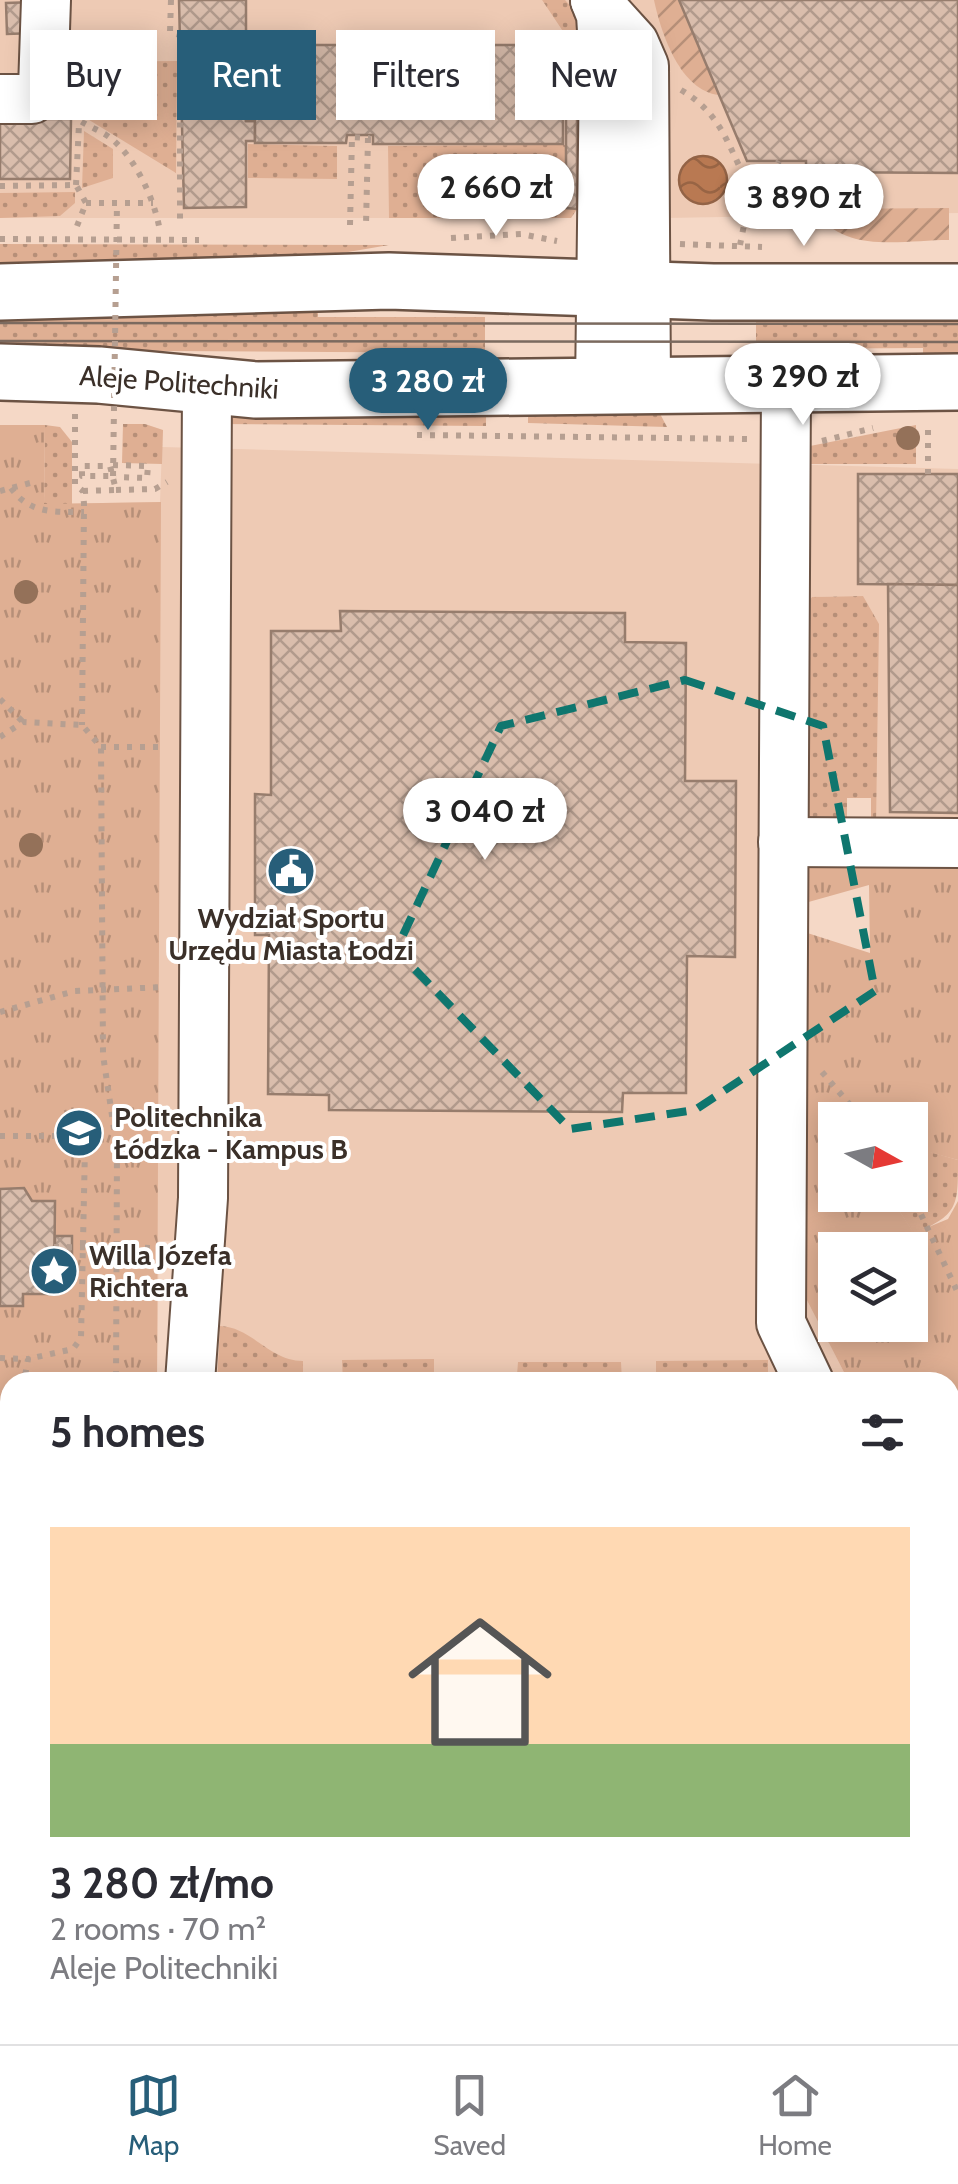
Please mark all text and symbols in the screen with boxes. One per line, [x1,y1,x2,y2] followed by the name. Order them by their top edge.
[30,30,157,120] chip: Buy
[177,30,316,120] chip: Rent
[336,30,495,120] chip: Filters
[515,30,652,120] chip: New
[393,154,599,239] pin: 2 660 zł
[701,164,907,249] pin: 3 890 zł
[439,167,553,206] text: 2 660 zł
[747,177,861,216] text: 3 890 zł
[700,343,906,428] pin: 3 290 zł
[325,348,531,433] pin: 3 280 zł
[747,356,859,395] text: 3 290 zł
[78,358,280,406] street label: Aleje Politechniki
[371,361,485,400] text: 3 280 zł
[382,778,588,863] pin: 3 040 zł
[425,791,545,830] text: 3 040 zł
[265,845,317,897] public building icon: Wydział Sportu Urzędu Miasta Łodzi
[168,901,414,967] place label: Wydział Sportu Urzędu Miasta Łodzi
[114,1100,348,1166] place label: Politechnika Łódzka - Kampus B
[818,1102,928,1212] north arrow
[818,1102,928,1342] map controls
[53,1107,105,1159] school or university icon: Politechnika Łódzka - Kampus B
[818,1232,928,1342] button: layers
[89,1238,232,1304] place label: Willa Józefa Richtera
[28,1245,80,1297] place icon: Willa Józefa Richtera
[855,1405,910,1460] icon: filters
[50,1406,205,1458] text: 5 homes
[390,1592,570,1772] icon: home
[50,1857,274,1909] text: 3 280 zł/mo
[50,1909,266,1948] text: 2 rooms · 70 m²
[50,1948,278,1987] text: Aleje Politechniki
[126,2068,181,2162] tab: Map
[433,2068,506,2162] tab: Saved
[758,2068,832,2162] tab: Home

